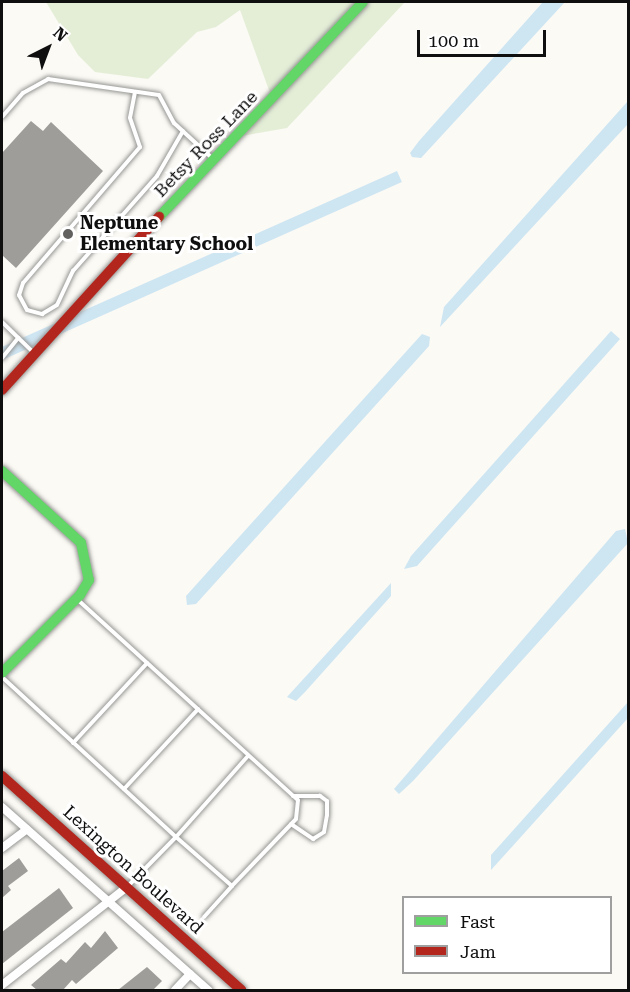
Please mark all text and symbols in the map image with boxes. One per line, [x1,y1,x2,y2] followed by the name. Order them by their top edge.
[18,18,78,78] north arrow
[420,18,549,56] scale bar
[49,23,71,45] text: N
[428,30,479,51] text: 100 m
[150,86,262,202] street label: Betsy Ross Lane
[80,213,253,256] place label: Neptune Elementary School
[61,227,75,241] marker: Neptune Elementary School
[58,801,208,939] street label: Lexington Boulevard
[402,896,612,974] legend
[460,911,495,932] text: Fast
[460,941,496,962] text: Jam

